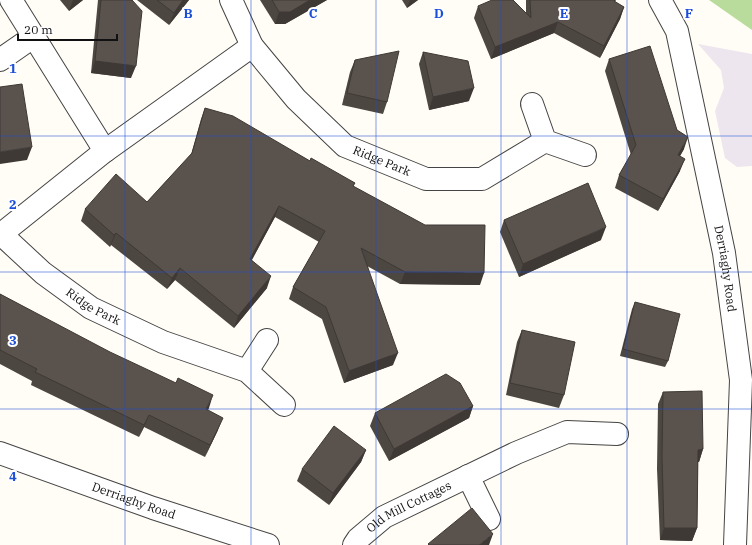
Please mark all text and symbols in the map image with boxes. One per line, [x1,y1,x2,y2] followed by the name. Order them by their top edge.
[183,5,193,22] text: B
[309,5,318,22] text: C
[434,5,444,22] text: D
[560,5,568,22] text: E
[685,5,693,22] text: F
[18,16,117,42] scale bar
[24,22,53,37] text: 20 m
[9,60,17,77] text: 1
[351,142,413,179] street label: Ridge Park
[9,196,17,213] text: 2
[711,224,740,313] street label: Derriaghy Road
[63,284,123,328] street label: Ridge Park
[9,332,17,349] text: 3
[9,468,17,485] text: 4
[363,477,454,536] street label: Old Mill Cottages
[90,479,178,522] street label: Derriaghy Road

